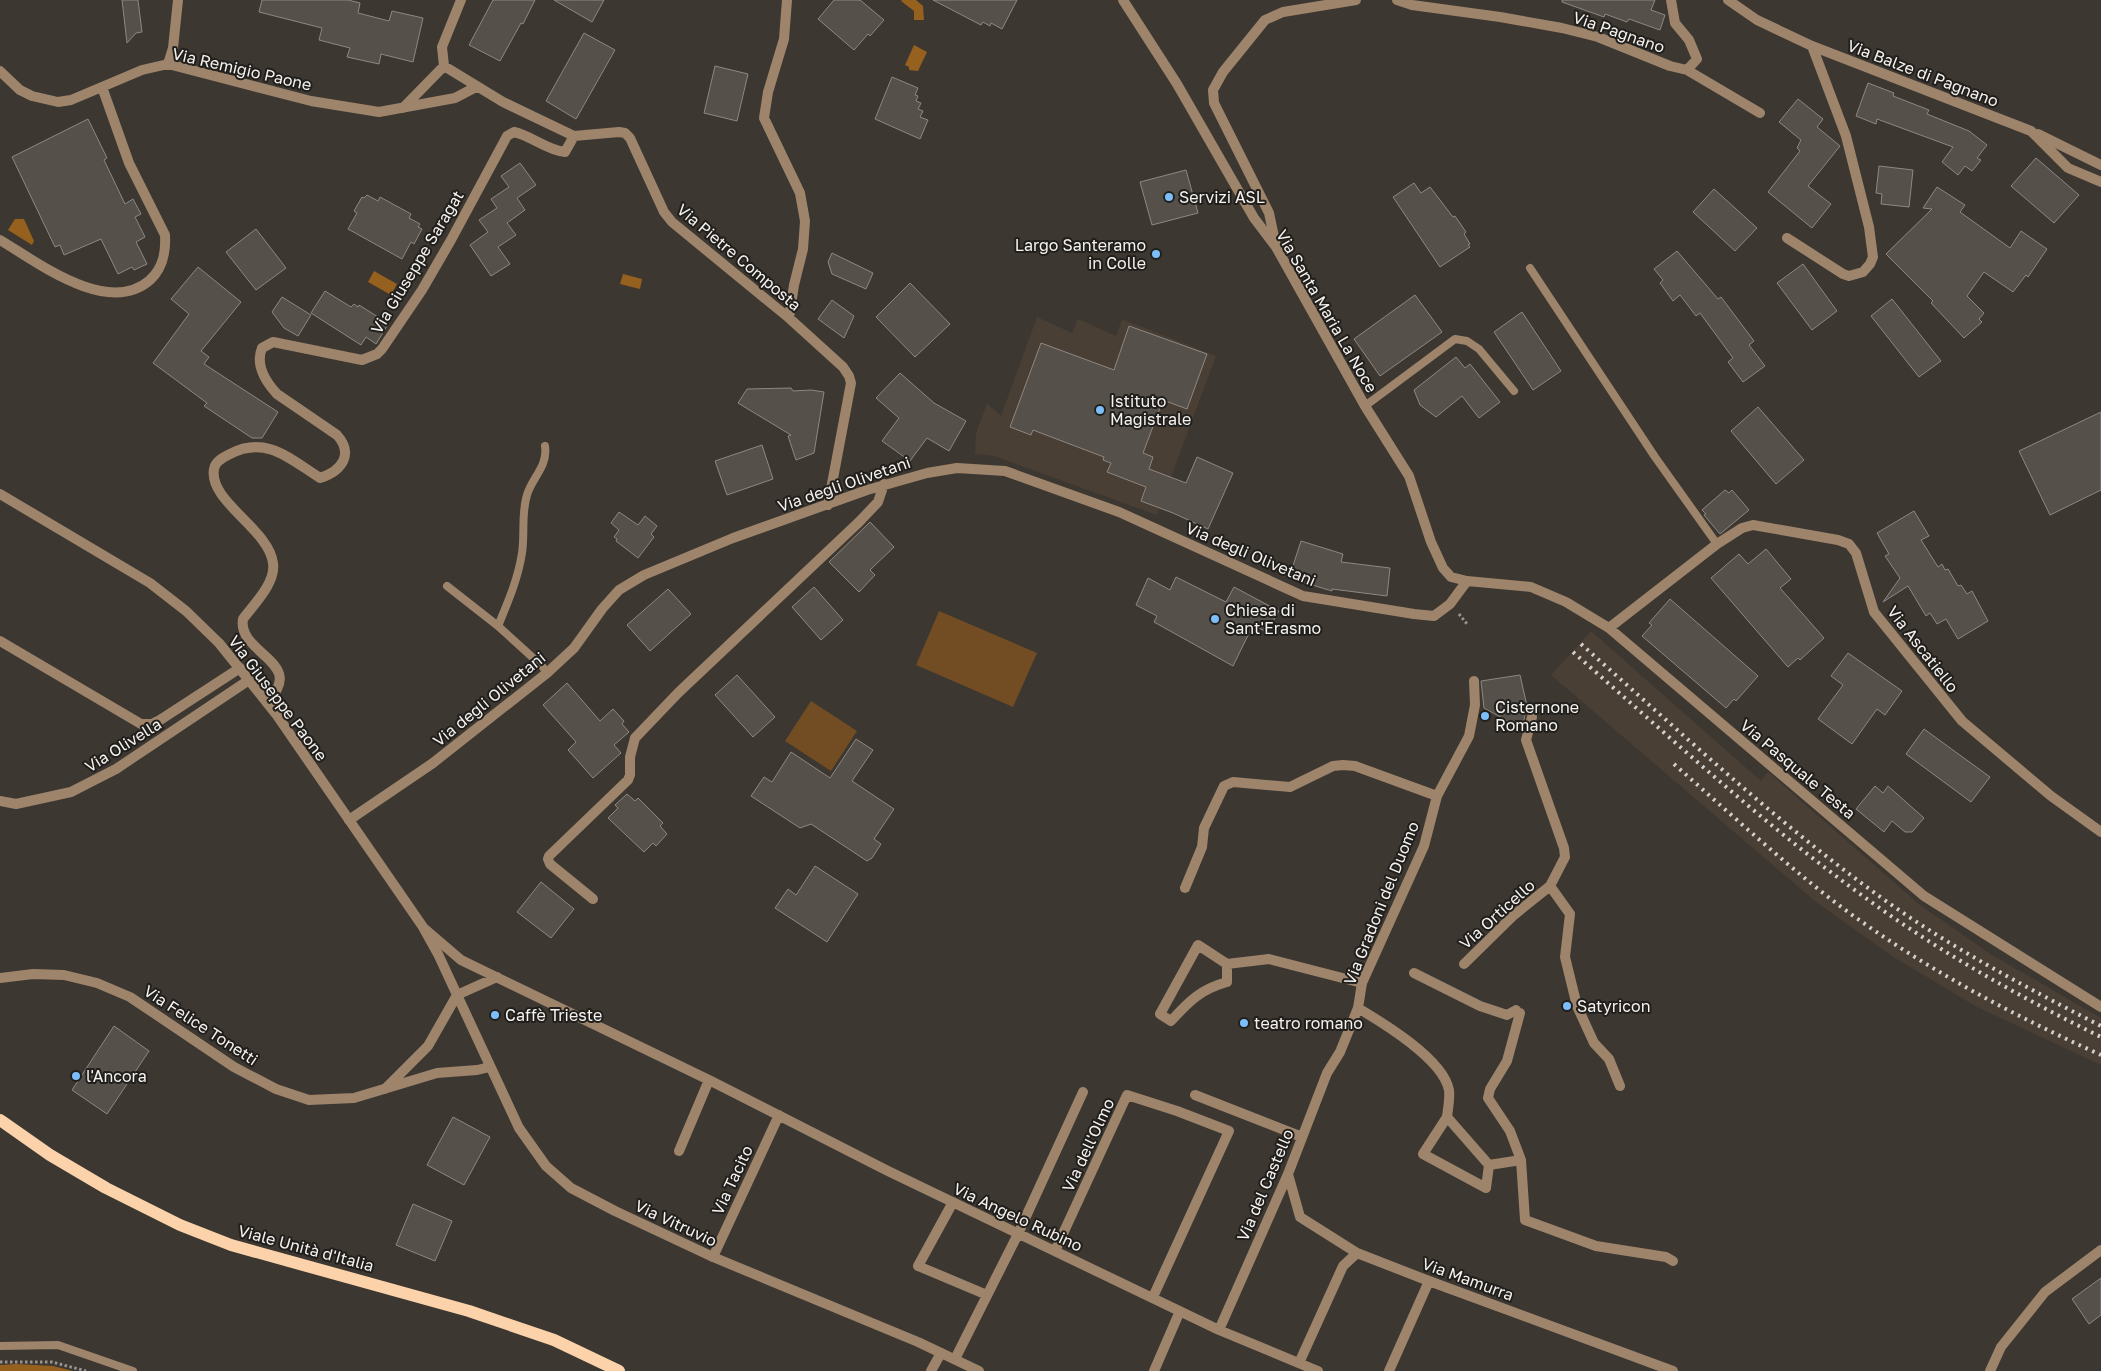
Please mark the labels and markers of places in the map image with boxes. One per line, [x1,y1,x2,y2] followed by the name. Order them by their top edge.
[1179,187,1265,207] place label: Servizi ASL
[1163,191,1175,203] marker: Servizi ASL
[1015,235,1146,273] place label: Largo Santeramo in Colle
[1150,248,1162,260] marker: Largo Santeramo in Colle
[1110,391,1191,429] place label: Istituto Magistrale
[1094,404,1106,416] marker: Istituto Magistrale
[1225,600,1321,638] place label: Chiesa di Sant'Erasmo
[1209,613,1221,625] marker: Chiesa di Sant'Erasmo
[1495,697,1579,735] place label: Cisternone Romano
[1479,710,1491,722] marker: Cisternone Romano
[1577,996,1651,1016] place label: Satyricon
[1561,1000,1573,1012] marker: Satyricon
[505,1005,602,1025] place label: Caffè Trieste
[489,1009,501,1021] marker: Caffè Trieste
[1254,1013,1363,1033] place label: teatro romano
[1238,1017,1250,1029] marker: teatro romano
[86,1066,147,1086] place label: l'Ancora
[70,1070,82,1082] marker: l'Ancora

